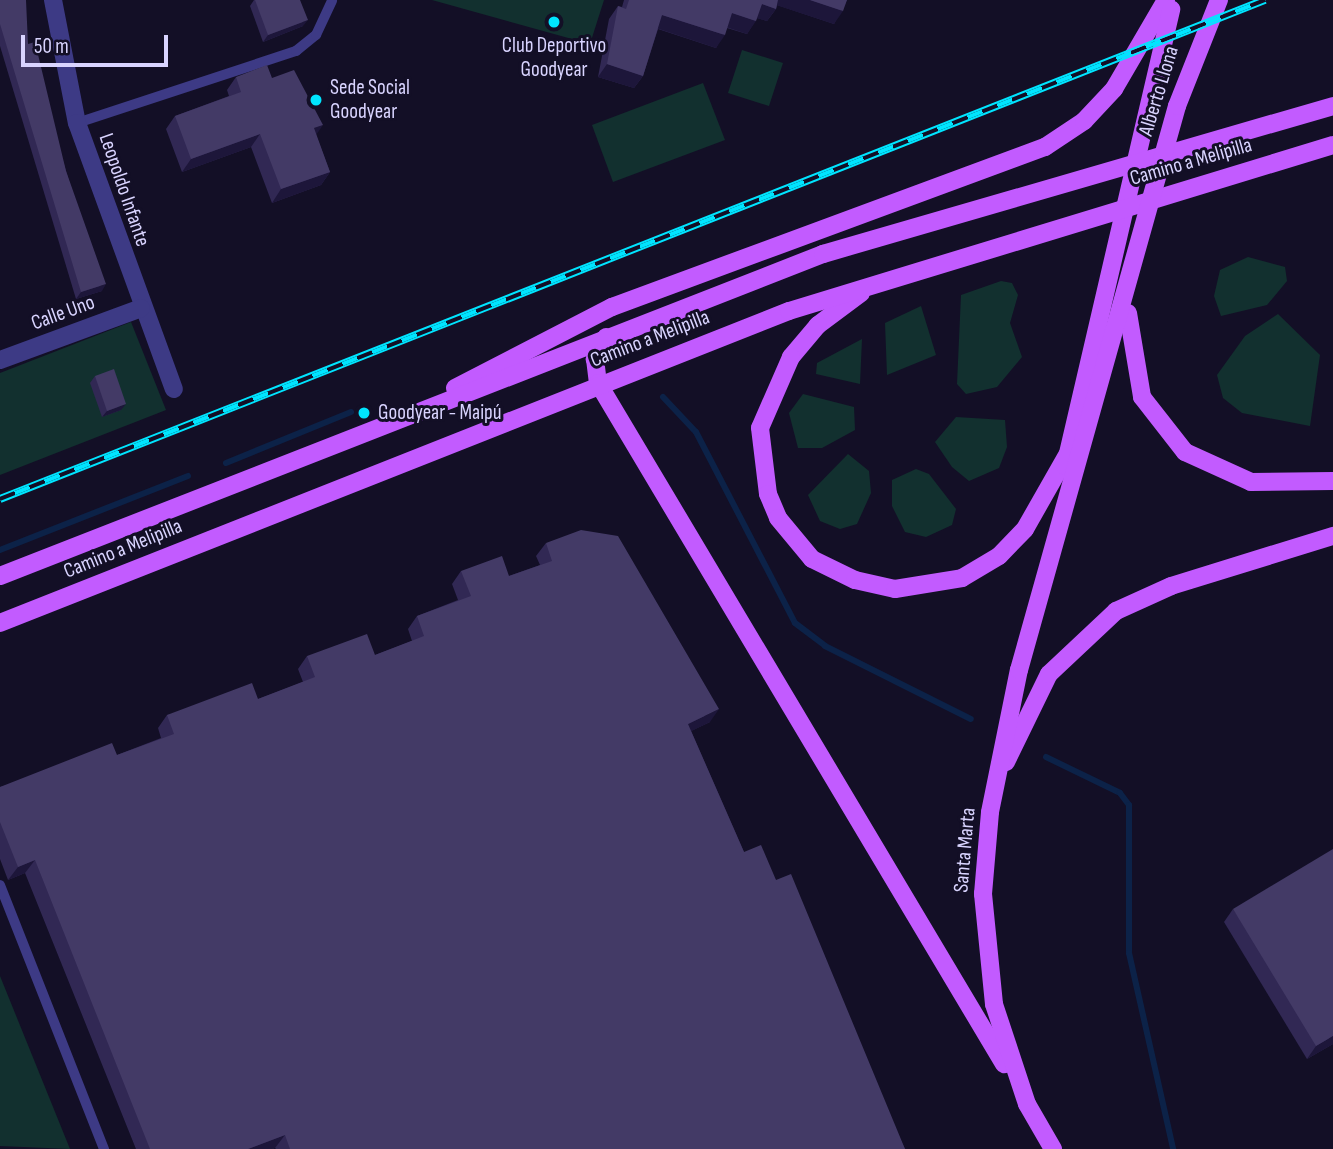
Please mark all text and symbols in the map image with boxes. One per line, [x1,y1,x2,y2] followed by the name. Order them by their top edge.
[546,14,562,30] marker: Club Deportivo Goodyear
[24,21,172,65] scale bar
[502,33,606,83] place label: Club Deportivo Goodyear
[34,34,69,59] text: 50 m
[1133,43,1185,139] street label: Alberto Llona
[330,75,410,125] place label: Sede Social Goodyear
[308,92,324,108] marker: Sede Social Goodyear
[93,130,155,250] street label: Leopoldo Infante
[1127,133,1255,191] street label: Camino a Melipilla
[28,290,98,336] street label: Calle Uno
[587,305,713,373] street label: Camino a Melipilla
[378,400,502,426] place label: Goodyear - Maipú
[356,405,372,421] marker: Goodyear - Maipú
[60,514,186,584] street label: Camino a Melipilla
[949,806,981,894] street label: Santa Marta

